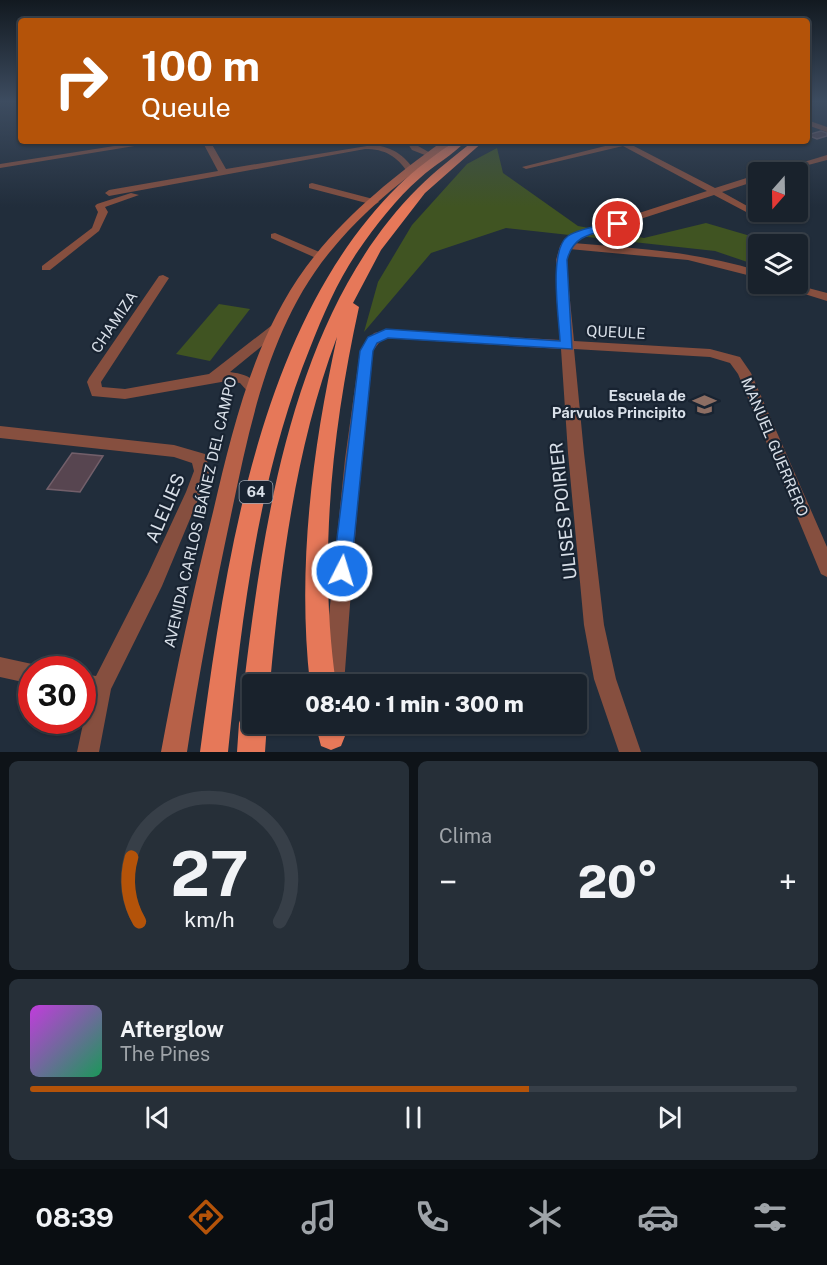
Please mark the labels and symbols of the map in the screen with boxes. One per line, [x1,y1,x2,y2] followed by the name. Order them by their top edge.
[748,162,808,222] north arrow
[592,198,643,249] pin
[87,288,141,356] street label: CHAMIZA
[586,322,646,342] street label: QUEULE
[160,375,240,649] street label: AVENIDA CARLOS IBÁÑEZ DEL CAMPO
[738,375,812,519] street label: MANUEL GUERRERO
[552,387,686,421] place label: Escuela de Párvulos Principito
[691,391,717,417] school or university icon: Escuela de Párvulos Principito
[545,441,581,581] street label: ULISES POIRIER
[141,470,189,546] street label: ALELIES
[240,481,272,503] road number: 64
[310,539,374,603] position arrow
[18,656,96,734] speed limit sign: 30

